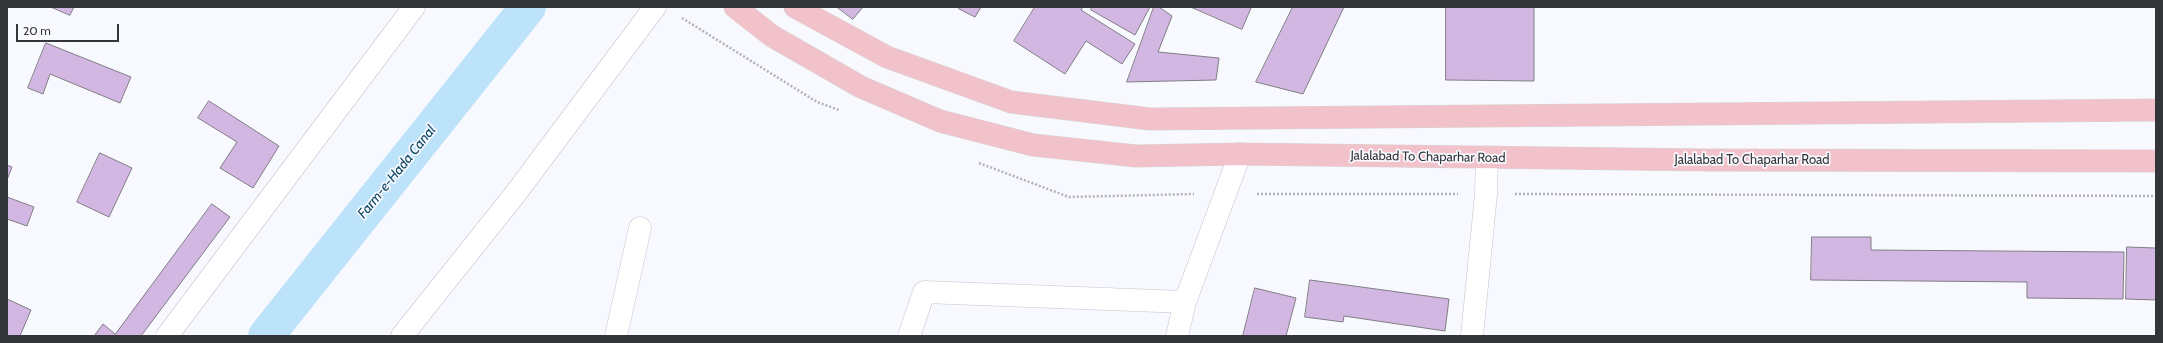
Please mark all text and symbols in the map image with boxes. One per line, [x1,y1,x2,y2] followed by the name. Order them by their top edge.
[18,16,121,42] scale bar
[23,23,51,38] text: 20 m
[354,122,440,222] water label: Farm-e-Hada Canal
[1350,148,1506,166] street label: Jalalabad To Chaparhar Road
[1674,152,1830,168] street label: Jalalabad To Chaparhar Road

